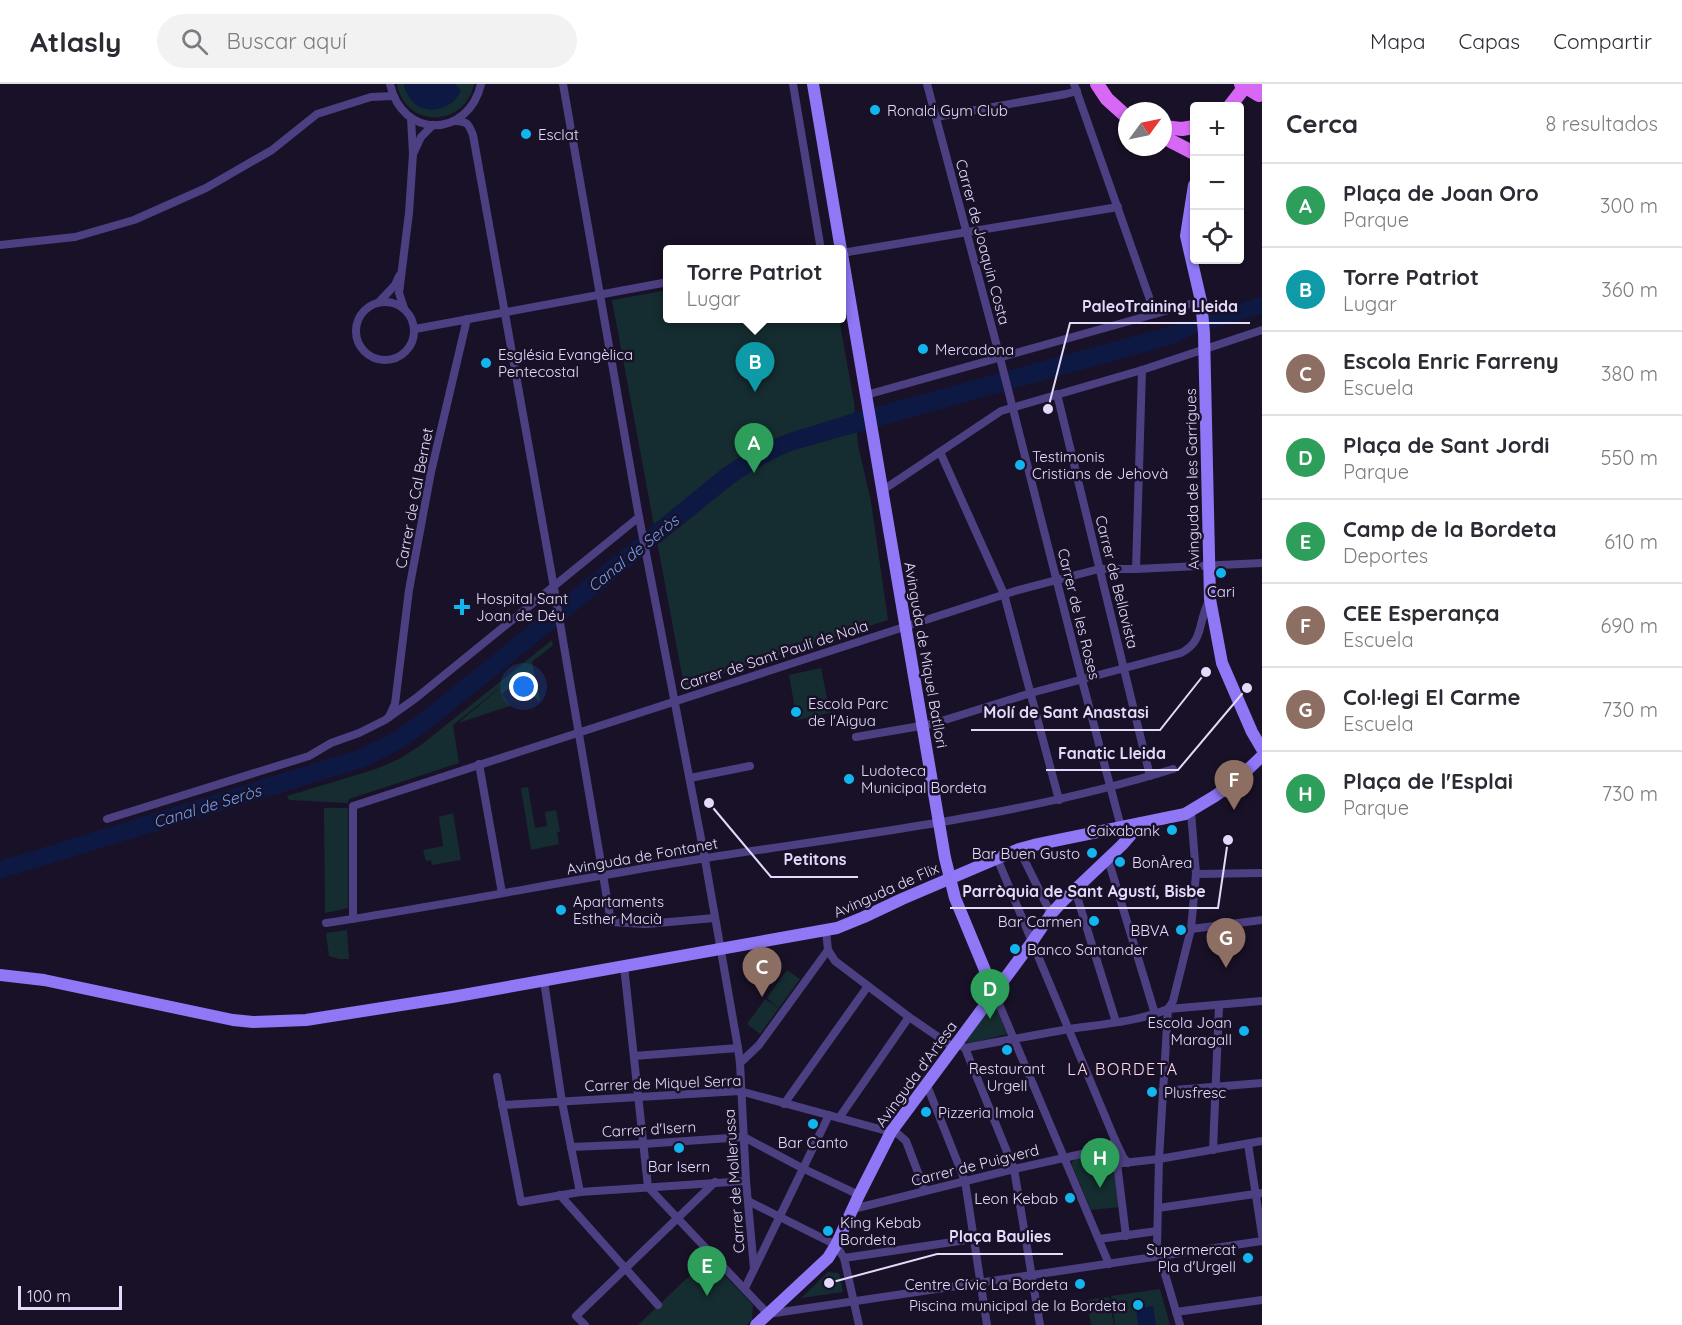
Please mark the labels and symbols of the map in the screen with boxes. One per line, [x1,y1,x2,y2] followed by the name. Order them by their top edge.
[887,101,1008,120] place label: Ronald Gym Club
[1118,102,1172,156] north arrow
[868,103,882,117] marker: Ronald Gym Club
[538,125,579,144] place label: Esclat
[519,127,533,141] marker: Esclat
[952,157,1014,327] street label: Carrer de Joaquin Costa
[1070,289,1250,323] callout: PaleoTraining Lleida
[1082,296,1238,316] text: PaleoTraining Lleida
[935,340,1014,359] place label: Mercadona
[736,342,774,392] pin: B
[916,342,930,356] marker: Mercadona
[498,345,633,381] place label: Església Evangèlica Pentecostal
[479,356,493,370] marker: Església Evangèlica Pentecostal
[1181,388,1203,570] street label: Avinguda de les Garrigues
[734,424,774,473] pin: A
[391,426,437,570] street label: Carrer de Cal Bernet
[1032,447,1168,483] place label: Testimonis Cristians de Jehovà
[1013,458,1027,472] marker: Testimonis Cristians de Jehovà
[583,509,684,596] water label: Canal de Seròs
[1091,513,1143,651] street label: Carrer de Bellavista
[1053,546,1105,682] street label: Carrer de les Roses
[900,560,952,750] street label: Avinguda de Miquel Batllori
[1214,566,1228,580] marker: Cari
[1207,582,1235,601] place label: Cari
[476,589,568,625] place label: Hospital Sant Joan de Déu
[453,598,471,616] marker: Hospital Sant Joan de Déu
[677,616,871,694] street label: Carrer de Sant Paulí de Nola
[509,672,538,701] your location
[808,694,888,730] place label: Escola Parc de l'Aigua
[971,696,1160,730] callout: Molí de Sant Anastasi
[983,702,1149,722] text: Molí de Sant Anastasi
[789,705,803,719] marker: Escola Parc de l'Aigua
[1046,736,1178,770] callout: Fanatic Lleida
[1058,743,1166,763] text: Fanatic Lleida
[1214,760,1254,810] pin: F
[861,761,987,797] place label: Ludoteca Municipal Bordeta
[842,772,856,786] marker: Ludoteca Municipal Bordeta
[151,780,265,832] water label: Canal de Seròs
[1087,821,1160,840] place label: Caixabank
[1165,823,1179,837] marker: Caixabank
[565,833,719,879] street label: Avinguda de Fontanet
[771,843,858,877] callout: Petitons
[972,844,1080,863] place label: Bar Buen Gusto
[1085,846,1099,860] marker: Bar Buen Gusto
[784,849,847,869] text: Petitons
[1132,853,1192,872] place label: BonÀrea
[1113,855,1127,869] marker: BonÀrea
[830,858,942,922] street label: Avinguda de Flix
[950,874,1218,908] callout: Parròquia de Sant Agustí, Bisbe
[962,881,1206,901] text: Parròquia de Sant Agustí, Bisbe
[573,892,664,928] place label: Apartaments Esther Macià
[554,903,568,917] marker: Apartaments Esther Macià
[998,912,1082,931] place label: Bar Carmen
[1087,914,1101,928] marker: Bar Carmen
[1206,918,1246,968] pin: G
[1130,921,1169,940] place label: BBVA
[1174,923,1188,937] marker: BBVA
[1027,940,1148,959] place label: Banco Santander
[1008,942,1022,956] marker: Banco Santander
[742,948,782,997] pin: C
[970,970,1010,1019] pin: D
[1148,1013,1232,1049] place label: Escola Joan Maragall
[871,1017,961,1131] street label: Avinguda d'Artesa
[1237,1024,1251,1038] marker: Escola Joan Maragall
[1000,1043,1014,1057] marker: Restaurant Urgell
[969,1059,1045,1095] place label: Restaurant Urgell
[1067,1059,1179,1079] district label: LA BORDETA
[584,1071,742,1095] street label: Carrer de Miquel Serra
[1164,1083,1226,1102] place label: Plusfresc
[1145,1085,1159,1099] marker: Plusfresc
[938,1103,1034,1122] place label: Pizzeria Imola
[919,1105,933,1119] marker: Pizzeria Imola
[719,1108,749,1254] street label: Carrer de Mollerussa
[601,1117,697,1141] street label: Carrer d'Isern
[806,1117,820,1131] marker: Bar Canto
[778,1133,848,1152] place label: Bar Canto
[1080,1138,1120,1188] pin: H
[909,1140,1041,1190] street label: Carrer de Puigverd
[672,1141,686,1155] marker: Bar Isern
[648,1157,710,1176] place label: Bar Isern
[974,1189,1058,1208] place label: Leon Kebab
[1063,1191,1077,1205] marker: Leon Kebab
[840,1213,921,1249] place label: King Kebab Bordeta
[937,1220,1063,1254] callout: Plaça Baulies
[821,1224,835,1238] marker: King Kebab Bordeta
[949,1226,1051,1246] text: Plaça Baulies
[1146,1240,1236,1276] place label: Supermercat Pla d'Urgell
[688,1246,726,1296] pin: E
[1241,1251,1255,1265] marker: Supermercat Pla d'Urgell
[905,1275,1068,1294] place label: Centre Cívic La Bordeta
[1073,1277,1087,1291] marker: Centre Cívic La Bordeta
[18,1283,122,1310] scale bar
[909,1296,1126,1315] place label: Piscina municipal de la Bordeta
[1131,1298,1145,1312] marker: Piscina municipal de la Bordeta

